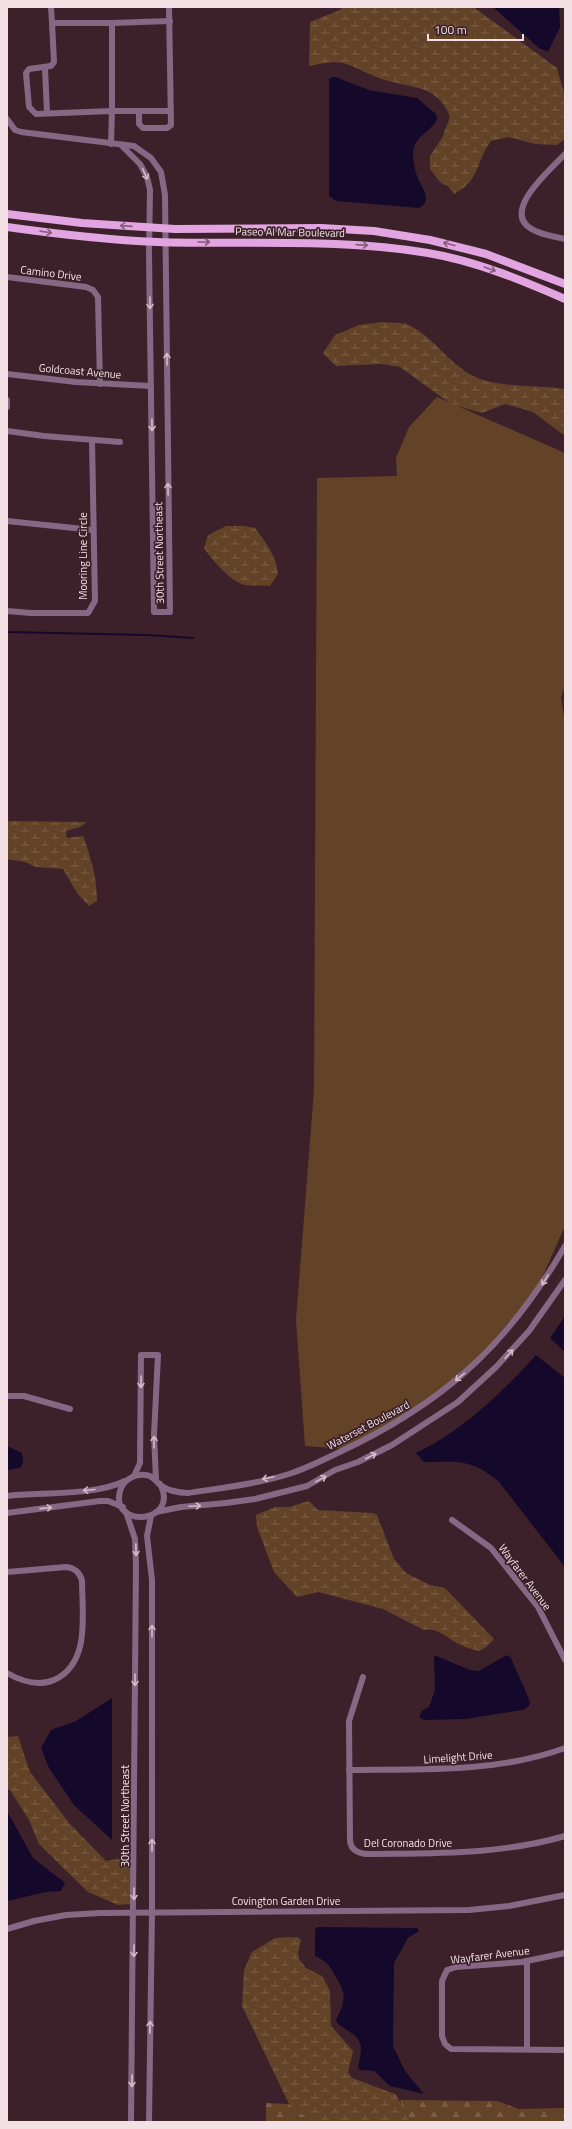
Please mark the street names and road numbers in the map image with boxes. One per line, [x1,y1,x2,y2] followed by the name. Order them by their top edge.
[235,223,345,241] street label: Paseo Al Mar Boulevard
[20,261,83,285] street label: Camino Drive
[38,359,122,383] street label: Goldcoast Avenue
[150,502,168,604] street label: 30th Street Northeast
[75,512,91,600] street label: Mooring Line Circle
[324,1396,412,1454] street label: Waterset Boulevard
[495,1540,556,1614] street label: Wayfarer Avenue
[423,1747,494,1767] street label: Limelight Drive
[117,1765,133,1867] street label: 30th Street Northeast
[364,1835,453,1851] street label: Del Coronado Drive
[232,1893,341,1909] street label: Covington Garden Drive
[450,1942,531,1968] street label: Wayfarer Avenue

